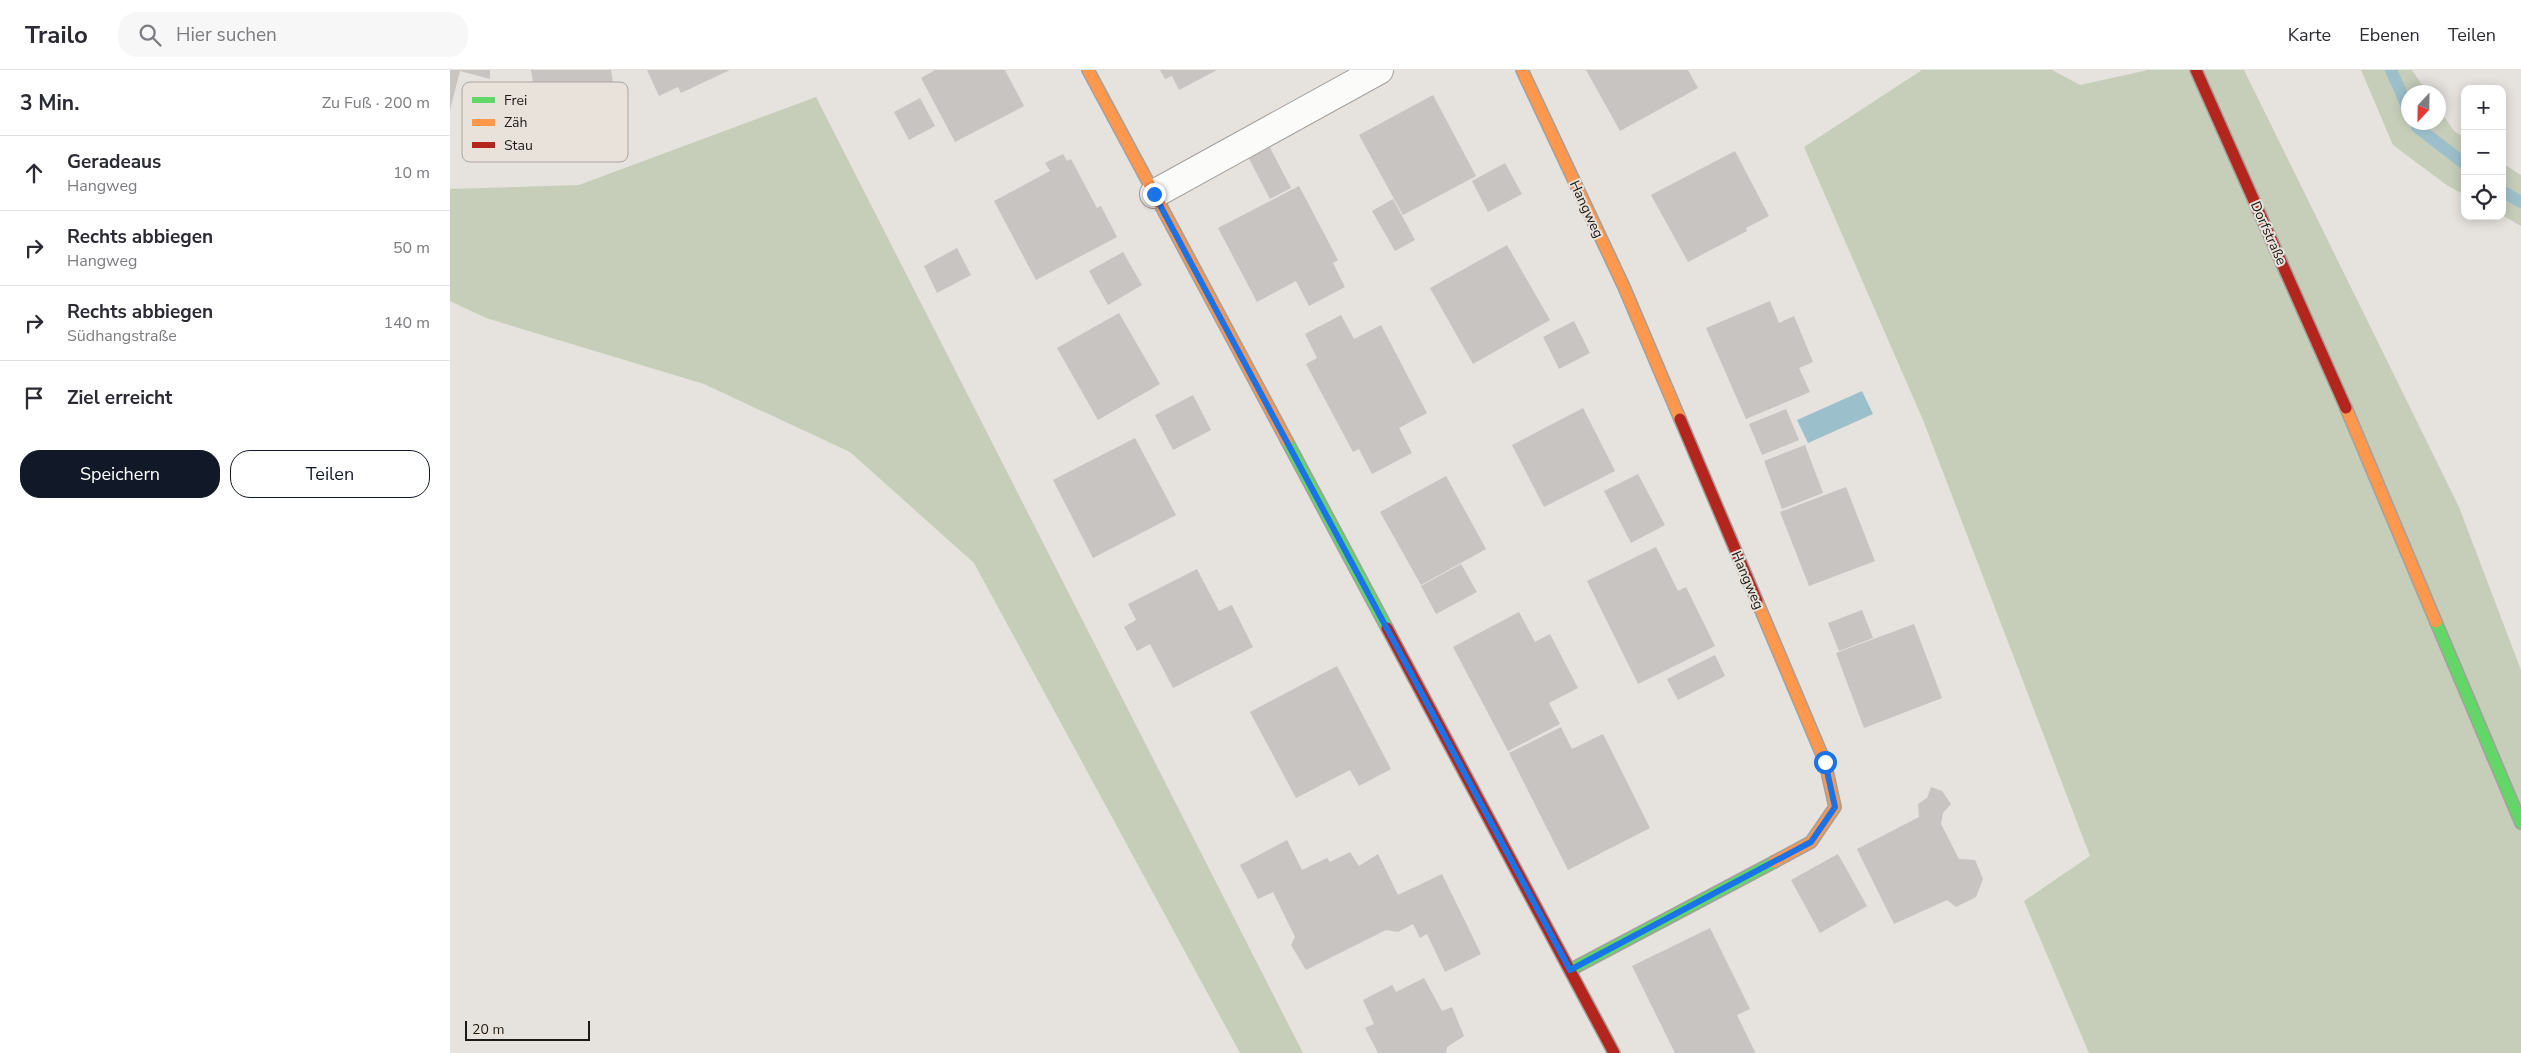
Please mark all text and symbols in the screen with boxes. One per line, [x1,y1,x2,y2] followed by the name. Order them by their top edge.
[118,12,468,57] search box
[25,19,88,51] text: Trailo
[136,21,164,49] icon: search
[176,22,277,48] text: Hier suchen
[2288,23,2331,47] text: Karte
[2359,23,2420,47] text: Ebenen
[2448,23,2496,47] text: Teilen
[462,82,628,162] legend
[2401,85,2446,130] north arrow
[2461,85,2506,220] map controls
[2461,85,2506,130] button: +
[20,89,79,117] text: 3 Min.
[504,91,527,110] text: Frei
[322,92,430,114] text: Zu Fuß · 200 m
[504,113,527,132] text: Zäh
[2461,130,2506,175] button: −
[504,136,533,155] text: Stau
[67,149,161,175] text: Geradeaus
[20,159,48,187] icon: ahead
[393,162,430,184] text: 10 m
[67,175,137,197] text: Hangweg
[2461,175,2506,220] button: locate
[1565,177,1608,241] street label: Hangweg
[1143,183,1166,206] route end
[2246,198,2291,268] street label: Dorfstraße
[67,224,213,250] text: Rechts abbiegen
[20,234,48,262] icon: right
[393,237,430,259] text: 50 m
[67,250,137,272] text: Hangweg
[67,299,213,325] text: Rechts abbiegen
[20,309,48,337] icon: right
[383,312,430,334] text: 140 m
[67,325,177,347] text: Südhangstraße
[20,384,48,412] icon: arrive
[67,385,172,411] text: Ziel erreicht
[20,450,220,498] button: Speichern
[230,450,430,498] button: Teilen
[1727,548,1768,612] street label: Hangweg
[1814,751,1837,774] route start
[465,1018,590,1041] scale bar
[472,1020,504,1039] text: 20 m

